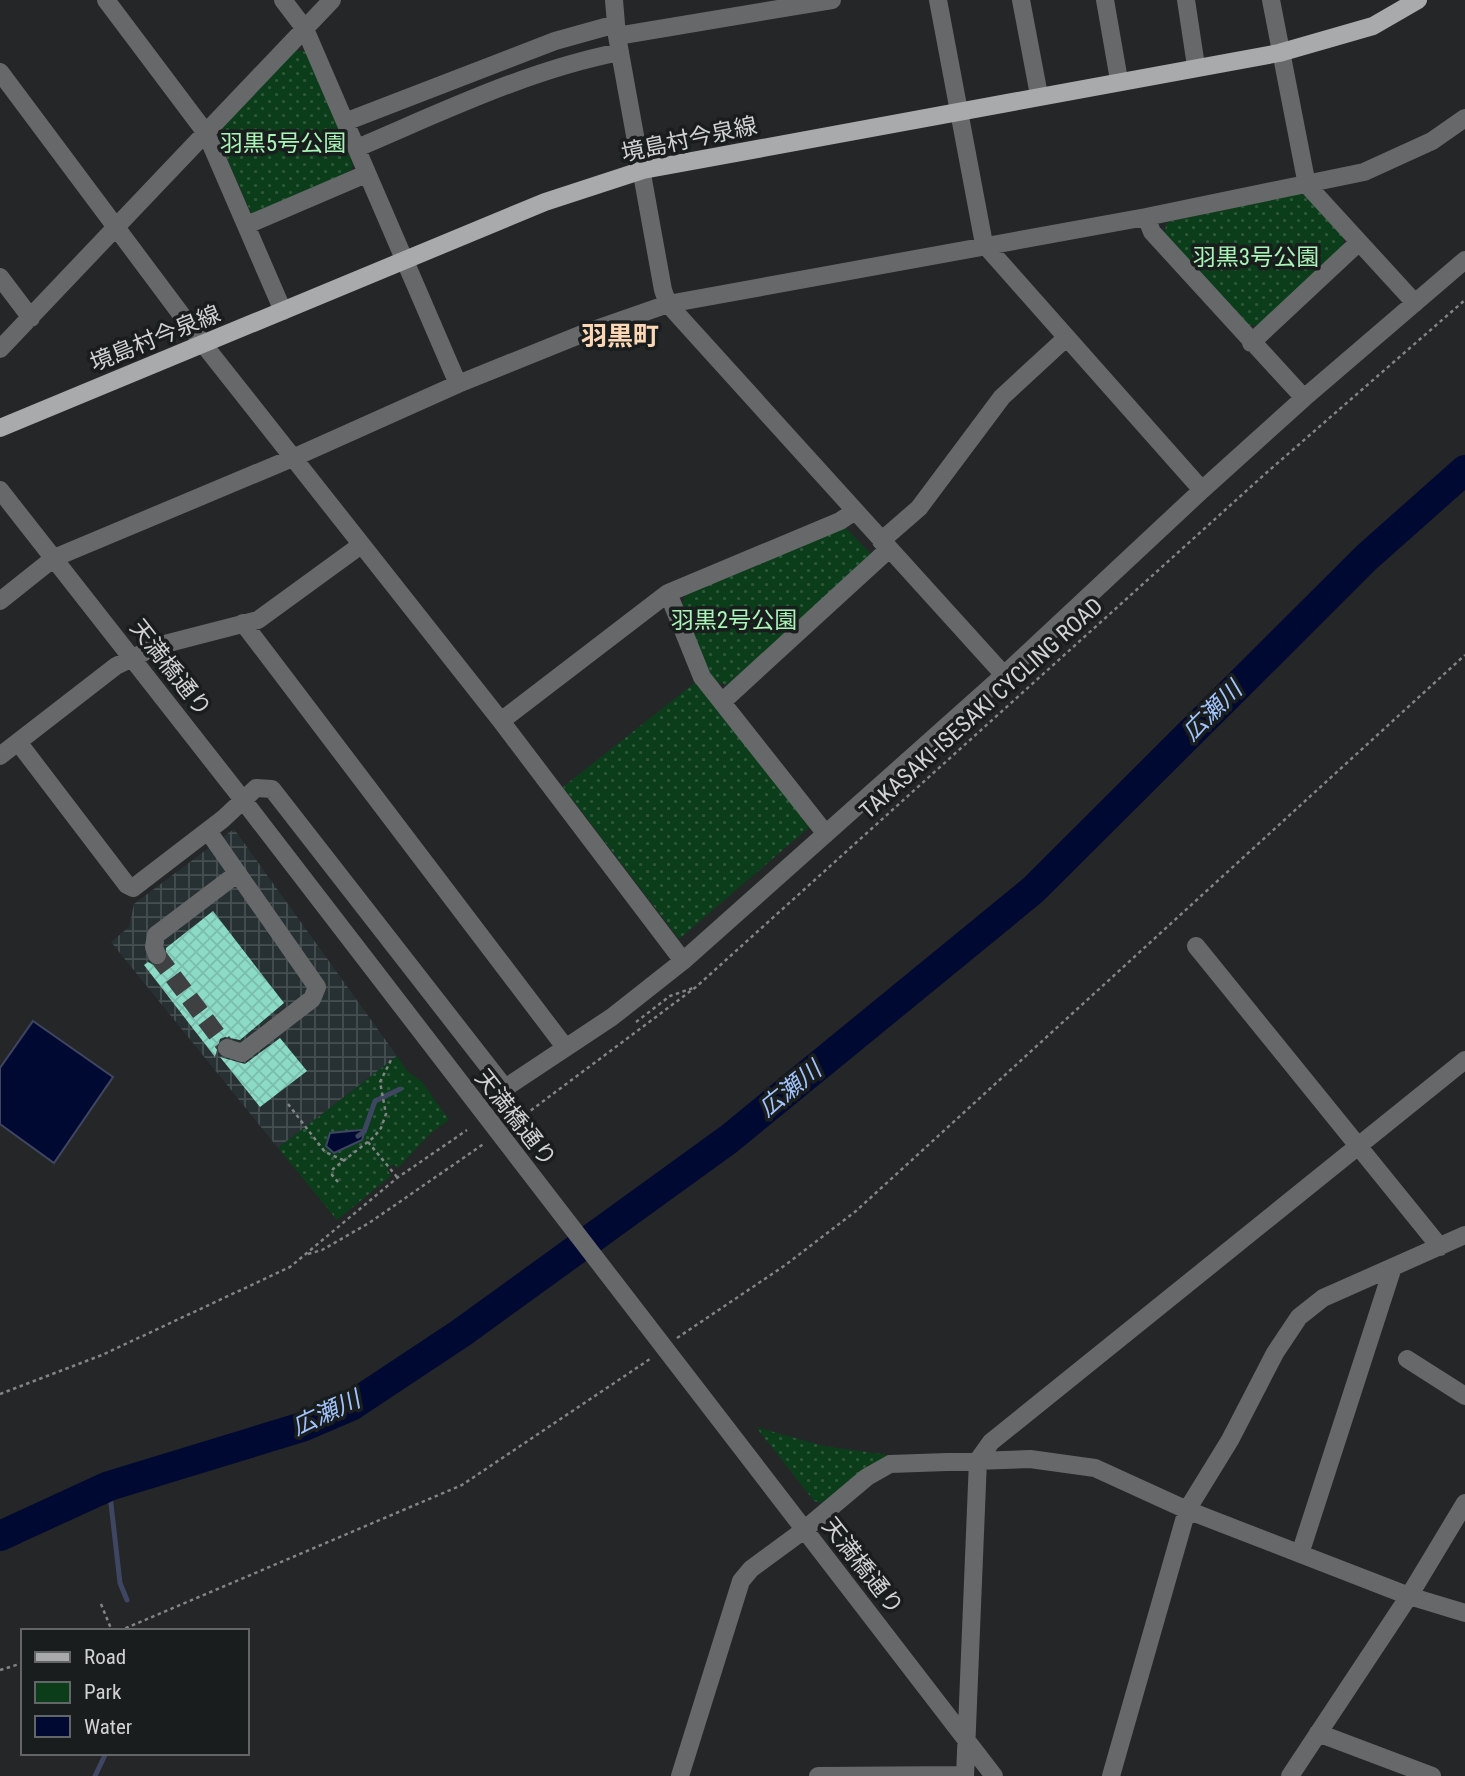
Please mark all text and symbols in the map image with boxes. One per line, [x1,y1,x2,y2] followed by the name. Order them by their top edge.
[619,112,759,167] street label: 境島村今泉線
[220,130,346,157] park label: 羽黒5号公園
[1193,244,1319,271] park label: 羽黒3号公園
[86,300,224,377] street label: 境島村今泉線
[581,321,659,351] district label: 羽黒町
[854,592,1108,824] street label: TAKASAKI-ISESAKI CYCLING ROAD
[671,607,797,634] park label: 羽黒2号公園
[125,615,217,722] street label: 天満橋通り
[1177,674,1249,746] water label: 広瀬川
[753,1054,829,1123] water label: 広瀬川
[470,1065,562,1172] street label: 天満橋通り
[287,1384,367,1441] water label: 広瀬川
[817,1513,909,1620] street label: 天満橋通り
[21,1629,248,1755] legend
[84,1645,126,1669] text: Road
[84,1680,122,1704] text: Park
[84,1715,132,1739] text: Water

